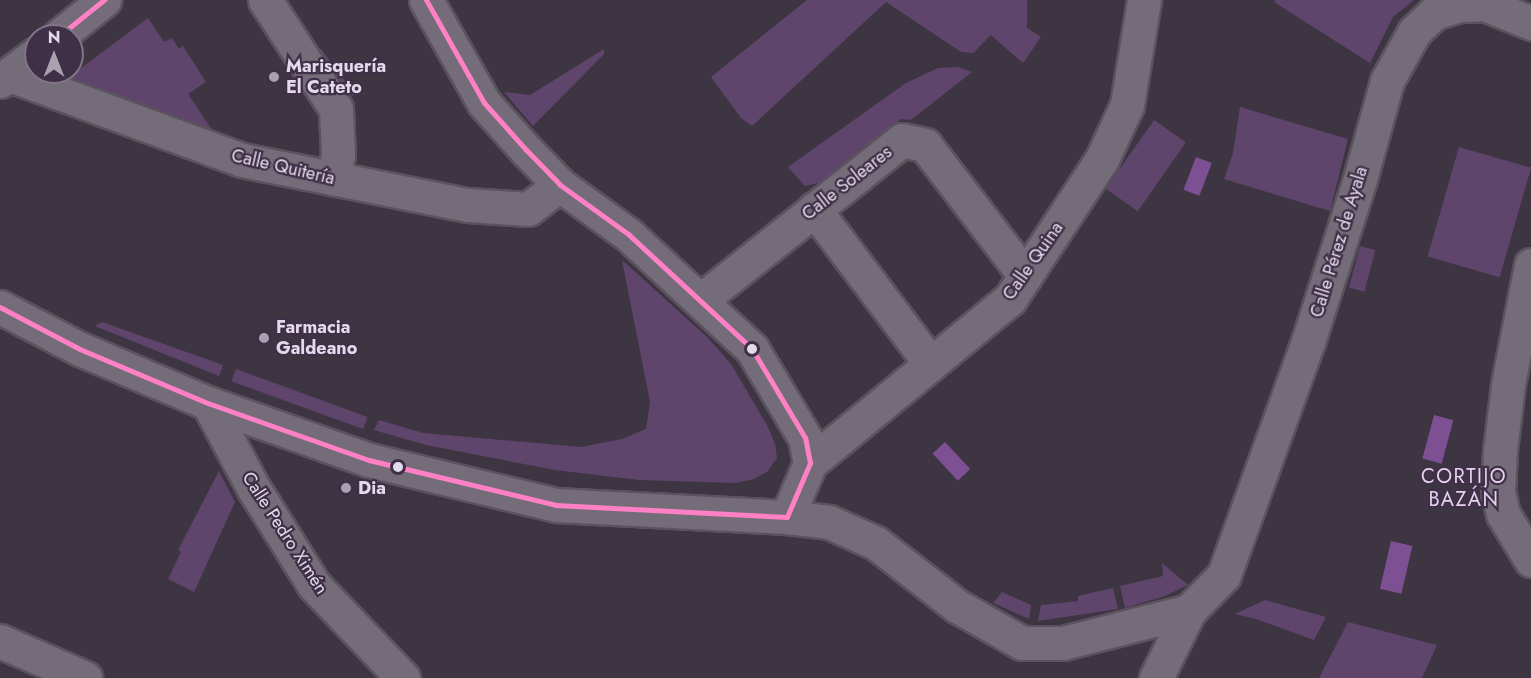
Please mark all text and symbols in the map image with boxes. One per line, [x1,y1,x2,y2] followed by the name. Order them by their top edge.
[24,24,84,84] north arrow
[48,26,60,49] text: N
[286,56,386,98] place label: Marisquería El Cateto
[267,70,281,84] marker: Marisquería El Cateto
[798,141,896,225] street label: Calle Soleares
[229,145,337,189] street label: Calle Quitería
[1306,164,1372,320] street label: Calle Pérez de Ayala
[998,218,1068,304] street label: Calle Quina
[276,317,357,360] place label: Farmacia Galdeano
[257,331,271,345] marker: Farmacia Galdeano
[746,343,758,355] unlabelled marker
[392,461,404,473] unlabelled marker
[1421,465,1507,512] district label: CORTIJO BAZÁN
[237,468,333,598] street label: Calle Pedro Ximén
[358,477,386,499] place label: Dia
[339,481,353,495] marker: Dia

